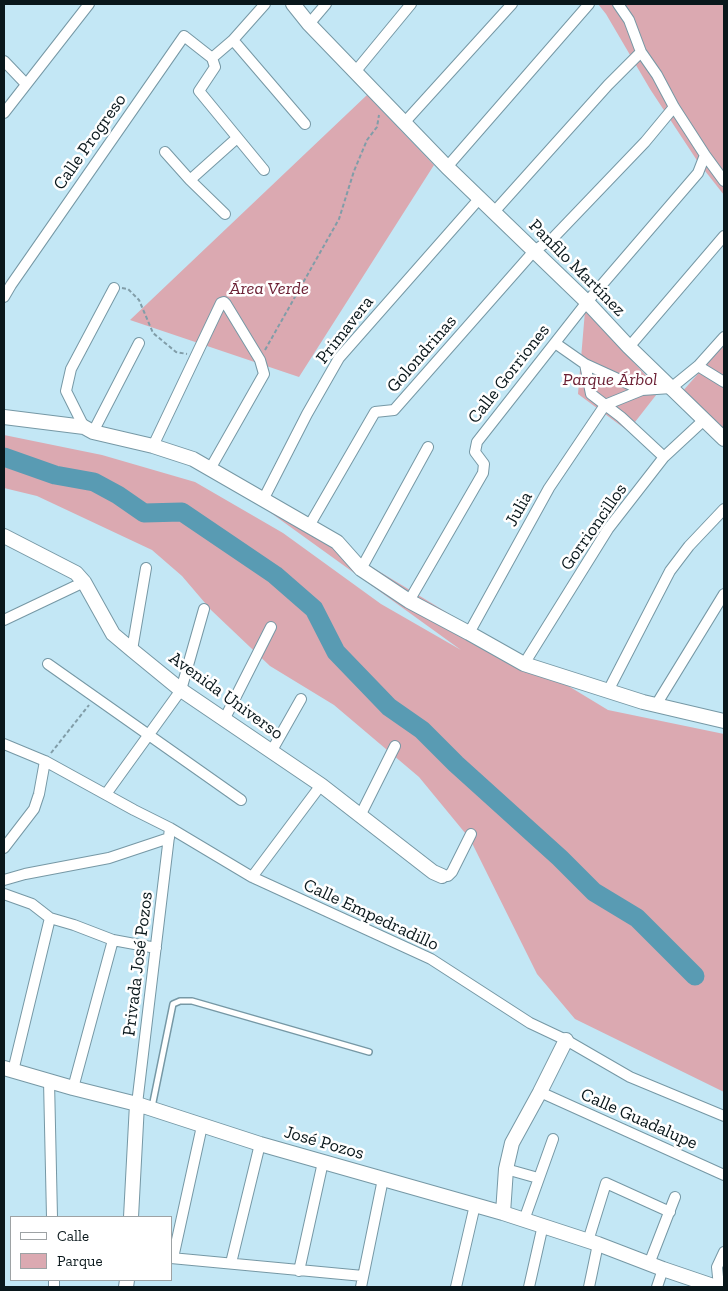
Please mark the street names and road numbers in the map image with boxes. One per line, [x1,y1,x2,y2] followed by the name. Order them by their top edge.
[49,90,131,194] street label: Calle Progreso
[524,215,630,321] street label: Panfilo Martínez
[312,292,378,368] street label: Primavera
[383,311,461,397] street label: Golondrinas
[463,320,555,428] street label: Calle Gorriones
[556,479,632,575] street label: Gorrioncillos
[501,488,537,530] street label: Julia
[165,647,287,745] street label: Avenida Universo
[300,874,442,956] street label: Calle Empedradillo
[118,891,158,1037] street label: Privada José Pozos
[577,1084,701,1154] street label: Calle Guadalupe
[282,1121,366,1165] street label: José Pozos

